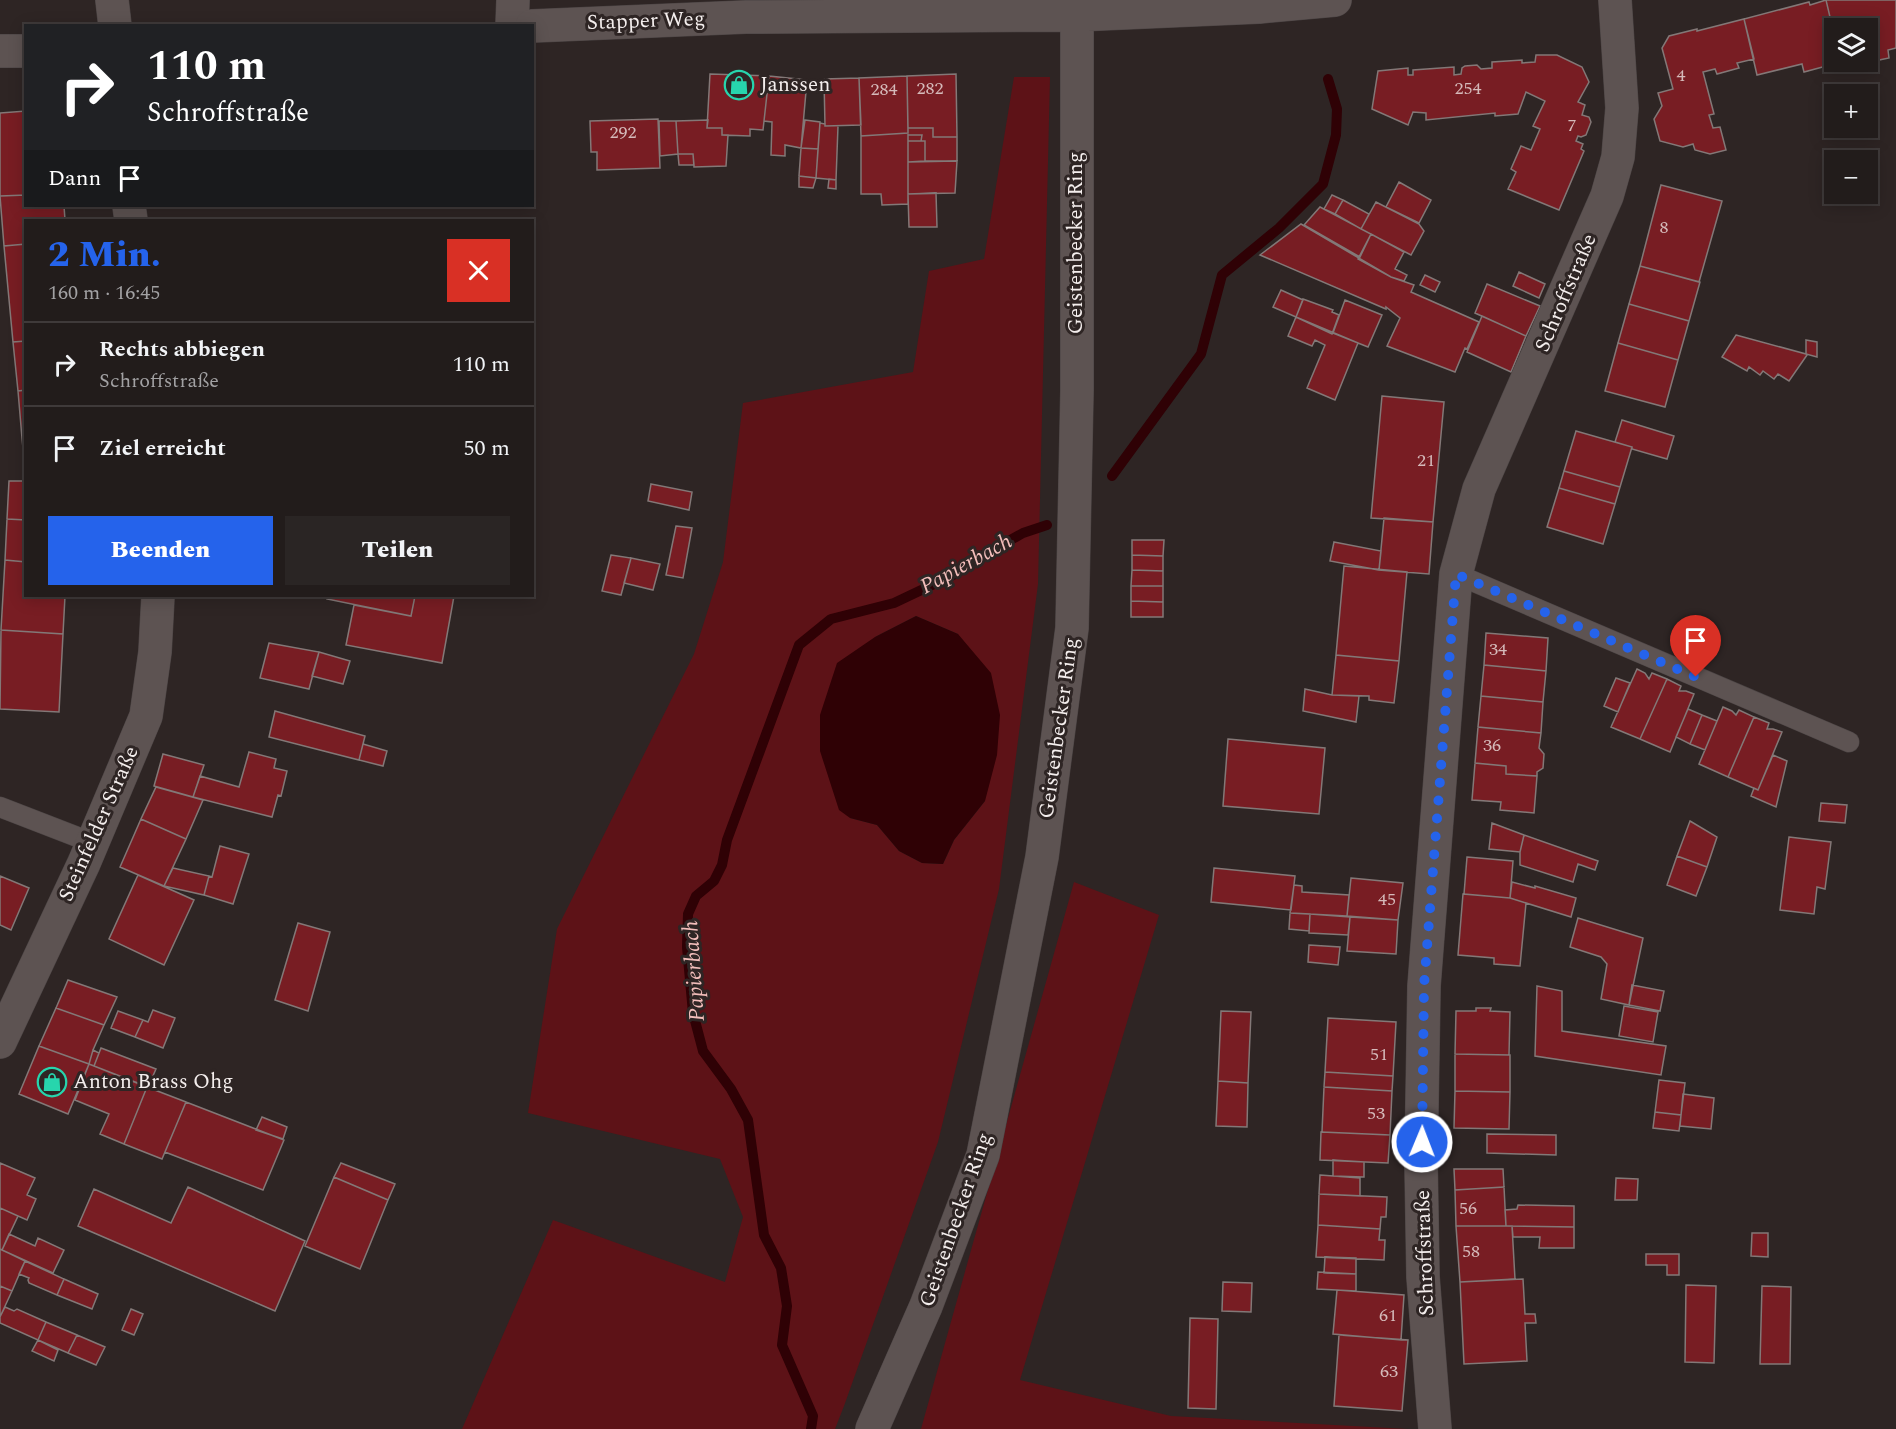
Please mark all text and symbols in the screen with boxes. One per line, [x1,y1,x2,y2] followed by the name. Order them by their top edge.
[586,3,706,39] street label: Stapper Weg
[1824,18,1878,204] map controls
[1824,18,1878,72] button: layers
[147,35,266,98] text: 110 m
[48,48,126,126] icon: right
[1677,62,1686,89] house number: 4
[723,69,755,101] shop icon: Janssen
[760,69,830,101] place label: Janssen
[917,75,944,102] house number: 282
[1455,75,1482,102] house number: 254
[871,76,898,103] house number: 284
[1824,84,1878,138] button: +
[147,92,309,134] text: Schroffstraße
[1568,112,1577,139] house number: 7
[610,119,637,146] house number: 292
[1824,150,1878,204] button: −
[1060,152,1092,334] street label: Geistenbecker Ring
[48,162,101,195] text: Dann
[113,162,146,195] icon: arrive
[1660,214,1669,241] house number: 8
[48,228,161,283] text: 2 Min.
[1527,229,1605,357] street label: Schroffstraße
[447,239,510,302] button: close
[48,278,160,308] text: 160 m · 16:45
[99,333,265,366] text: Rechts abbiegen
[48,348,81,381] icon: right
[453,348,510,381] text: 110 m
[99,366,219,396] text: Schroffstraße
[48,432,81,465] icon: arrive
[99,432,226,465] text: Ziel erreicht
[464,432,510,465] text: 50 m
[1417,447,1435,474] house number: 21
[48,516,273,585] button: Beenden
[285,516,510,585] button: Teilen
[914,525,1018,603] water label: Papierbach
[1670,615,1721,677] pin
[1679,624,1712,657] icon: arrive
[1030,635,1088,821] street label: Geistenbecker Ring
[1489,636,1507,663] house number: 34
[1483,732,1501,759] house number: 36
[50,741,148,907] street label: Steinfelder Straße
[1378,886,1396,913] house number: 45
[674,919,714,1023] water label: Papierbach
[1370,1041,1388,1068] house number: 51
[36,1066,68,1098] shop icon: Anton Brass Ohg
[73,1066,234,1098] place label: Anton Brass Ohg
[1367,1100,1385,1127] house number: 53
[1390,1110,1454,1174] position arrow
[911,1129,1001,1311] street label: Geistenbecker Ring
[1407,1189,1443,1317] street label: Schroffstraße
[1459,1195,1477,1222] house number: 56
[1462,1238,1480,1265] house number: 58
[1379,1302,1397,1329] house number: 61
[1380,1358,1398,1385] house number: 63

